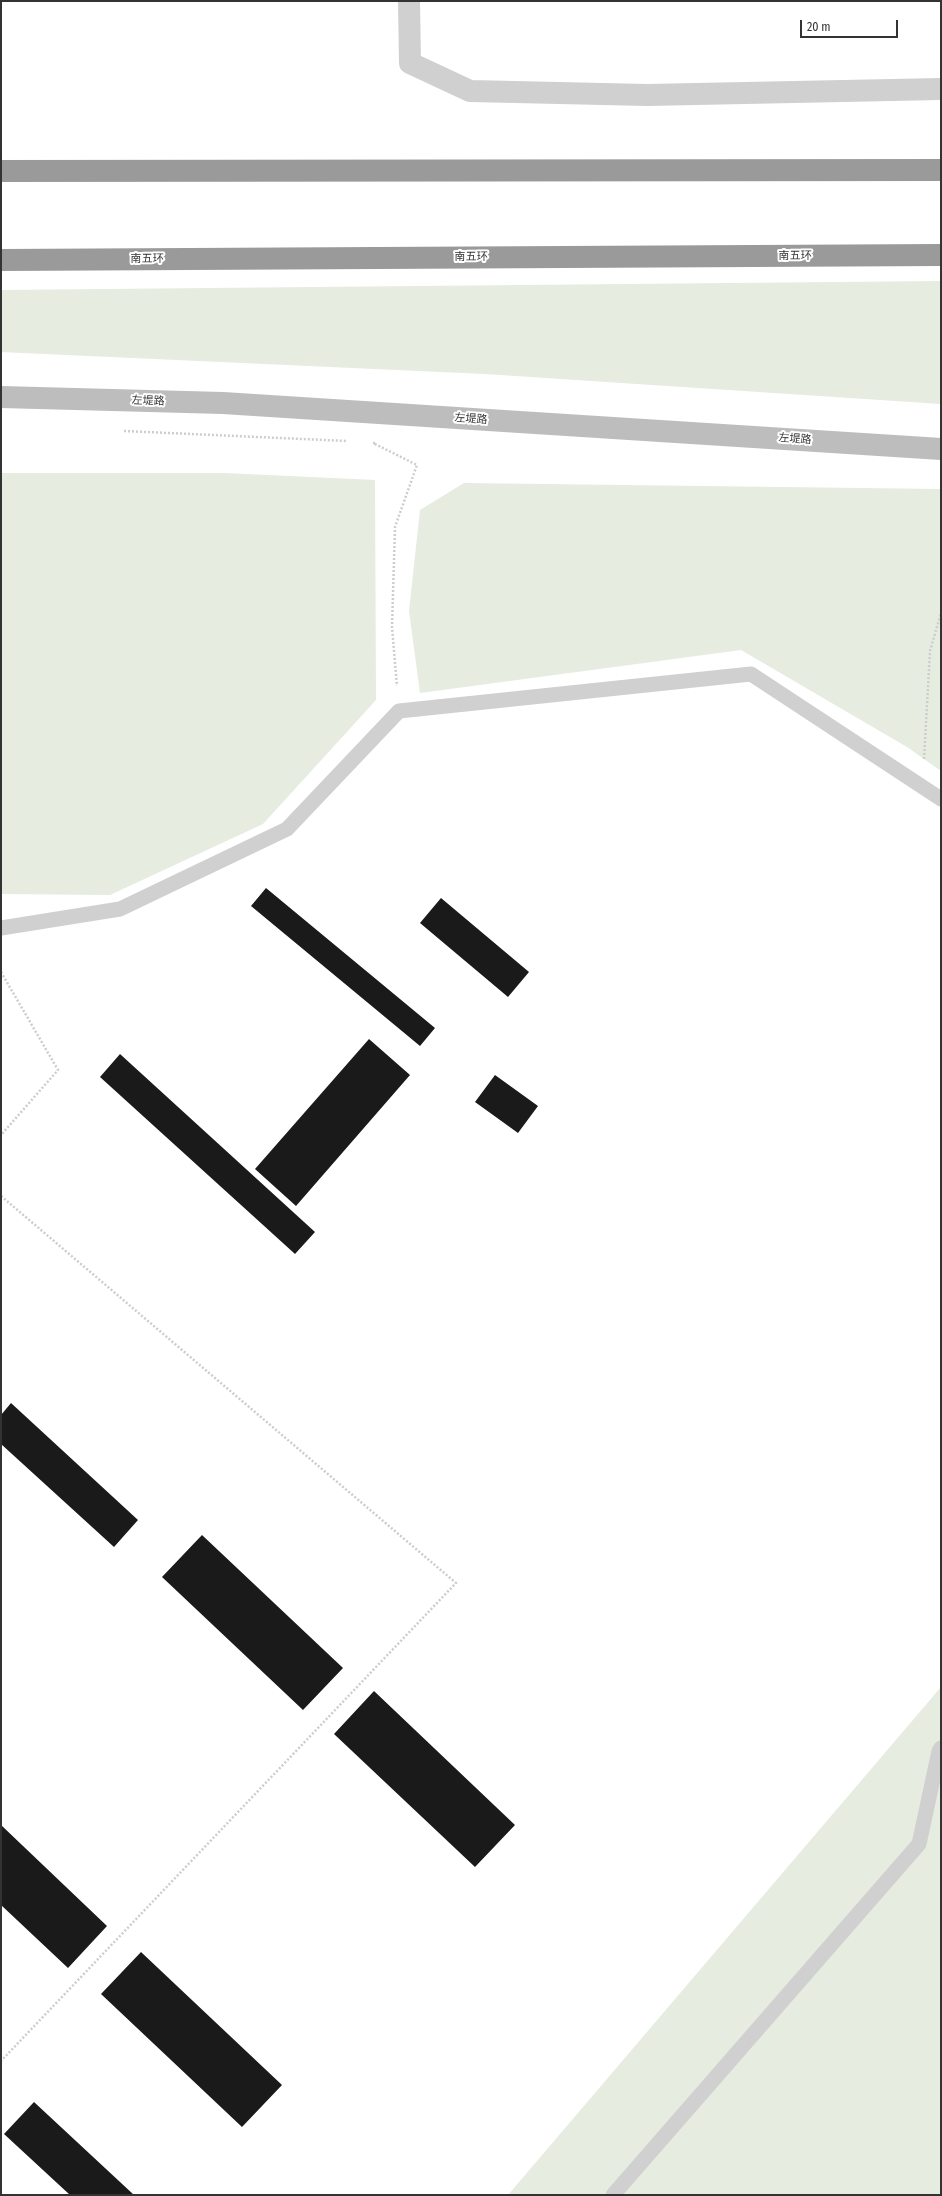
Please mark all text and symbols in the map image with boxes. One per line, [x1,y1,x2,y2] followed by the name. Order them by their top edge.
[802,12,900,38] scale bar
[807,20,831,34] text: 20 m
[779,249,811,263] street label: 南五环
[455,250,487,264] street label: 南五环
[131,252,163,266] street label: 南五环
[131,394,165,408] street label: 左堤路
[454,411,488,427] street label: 左堤路
[778,431,812,447] street label: 左堤路

